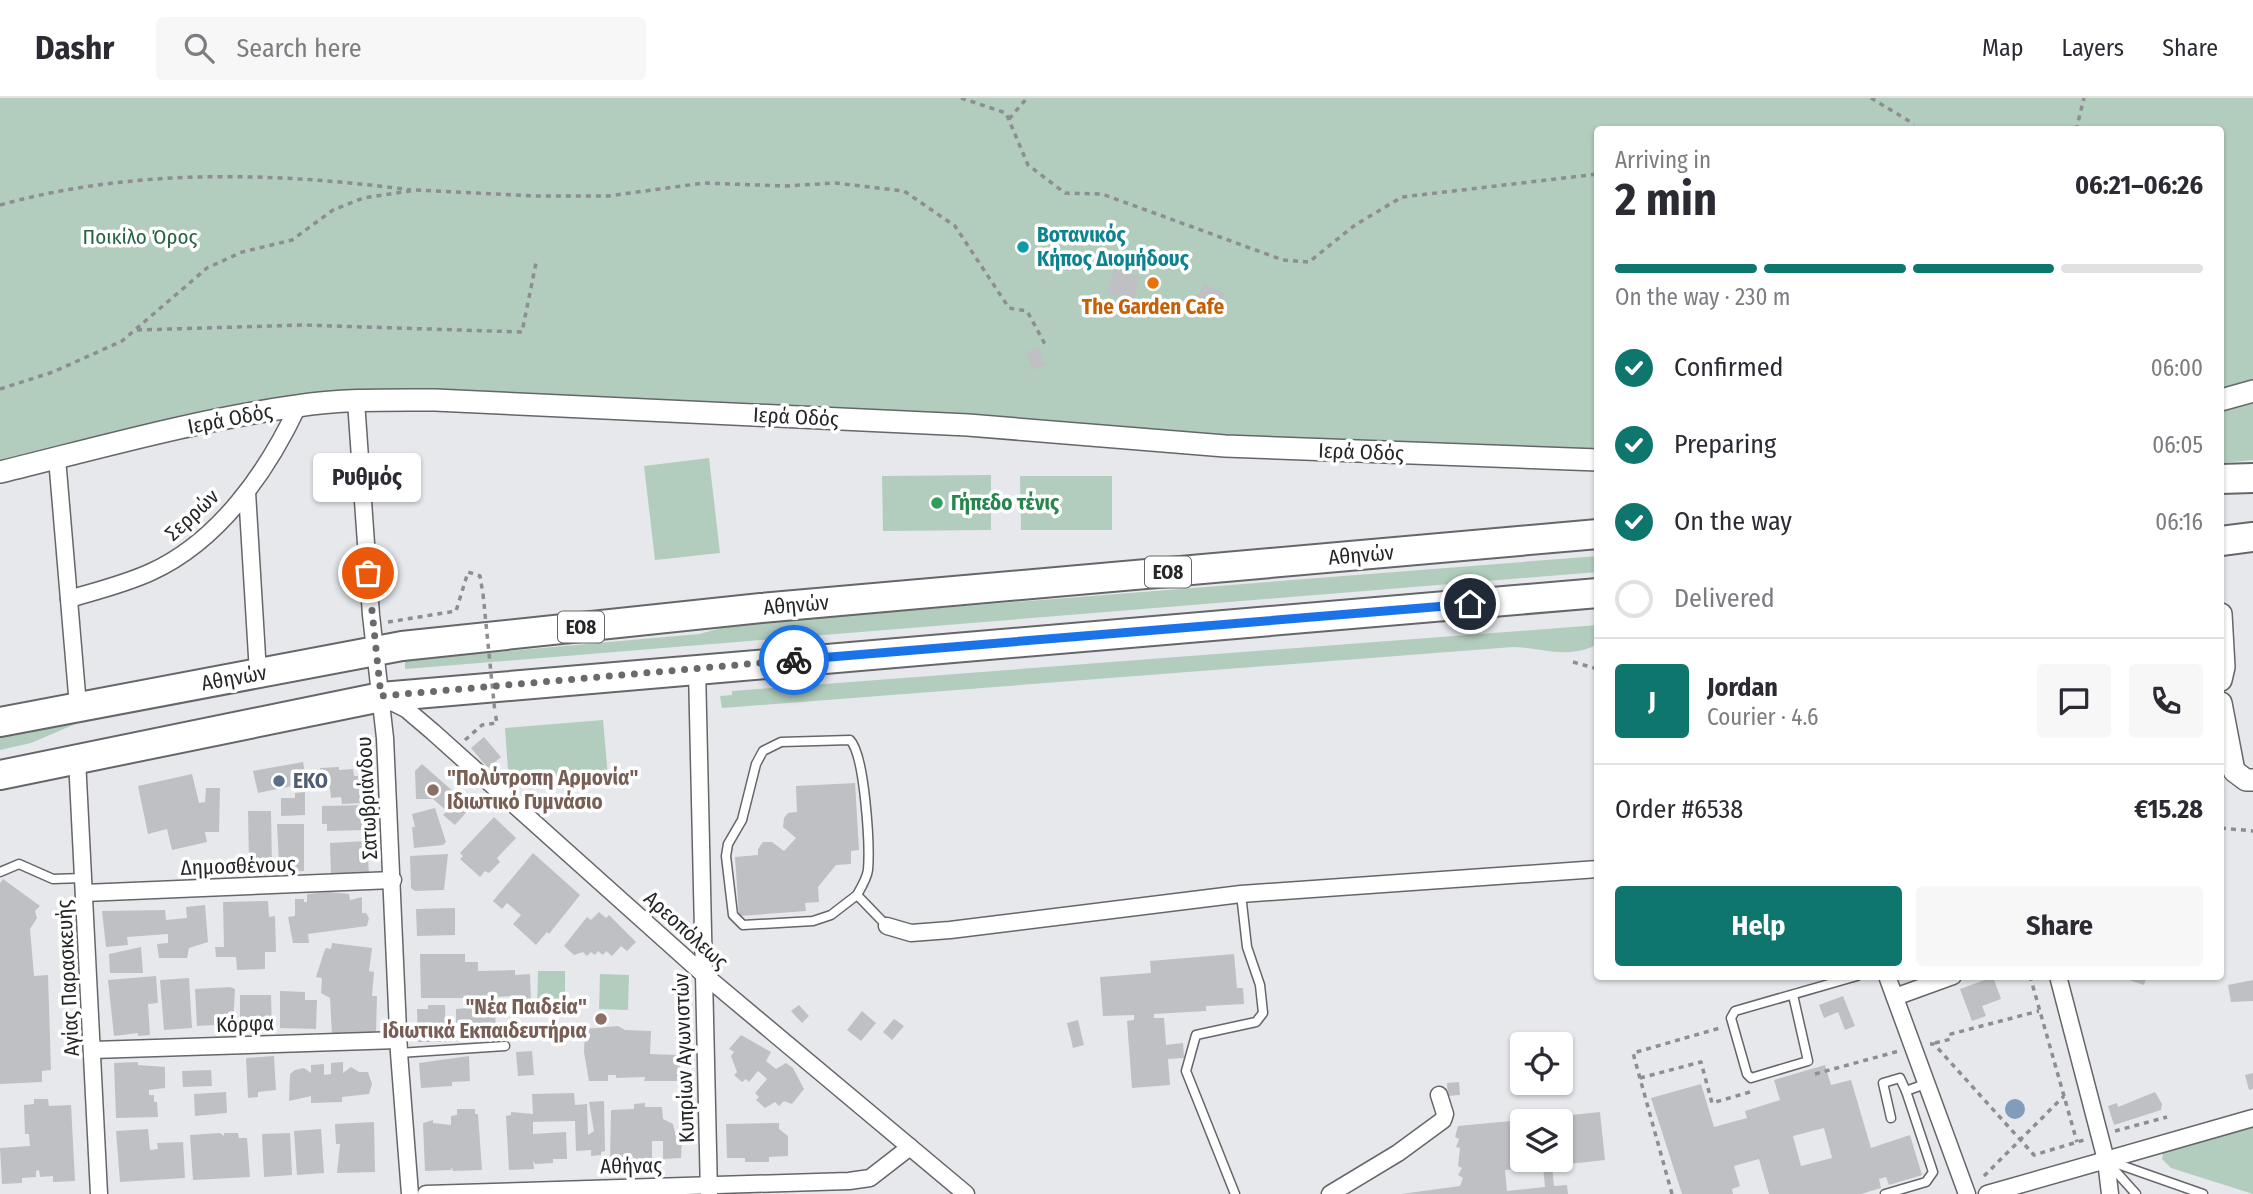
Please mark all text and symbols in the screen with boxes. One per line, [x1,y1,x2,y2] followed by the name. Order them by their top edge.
[156,17,646,80] search box
[35,28,114,68] text: Dashr
[180,29,218,67] icon: search
[236,33,362,64] text: Search here
[1982,34,2024,62] text: Map
[2062,34,2124,62] text: Layers
[2162,34,2218,62] text: Share
[1615,146,1711,174] text: Arriving in
[2075,170,2203,201] text: 06:21–06:26
[1615,172,1717,227] text: 2 min
[1037,222,1190,272] place label: Βοτανικός Κήπος Διομήδους
[83,224,198,250] park label: Ποικίλο Όρος
[1015,239,1031,255] marker: Βοτανικός Κήπος Διομήδους
[1145,275,1161,291] marker: The Garden Cafe
[1615,283,1791,311] text: On the way · 230 m
[1082,294,1224,320] place label: The Garden Cafe
[1615,349,1653,387] icon: check
[1674,352,1784,383] text: Confirmed
[2151,354,2203,382] text: 06:00
[185,398,275,440] street label: Ιερά Οδός
[753,402,840,432] street label: Ιερά Οδός
[1615,426,1653,464] icon: check
[1674,429,1776,460] text: Preparing
[2152,431,2203,459] text: 06:05
[1318,438,1404,466] street label: Ιερά Οδός
[314,454,422,503] callout: Ρυθμός
[332,463,402,491] text: Ρυθμός
[160,484,224,546] street label: Σερρών
[951,490,1060,516] place label: Γήπεδο τένις
[929,495,945,511] marker: Γήπεδο τένις
[1615,503,1653,541] icon: check
[1674,506,1792,537] text: On the way
[2155,508,2203,536] text: 06:16
[1327,539,1395,571] street label: Αθηνών
[338,543,398,603] pin
[349,554,387,592] icon: bag
[1145,556,1191,587] road number: ΕΟ8
[1440,574,1500,634] pin
[1674,583,1775,614] text: Delivered
[1451,585,1489,623] icon: home
[762,589,830,621] street label: Αθηνών
[558,612,604,642] road number: ΕΟ8
[759,625,829,695] courier
[775,641,813,679] icon: bike
[199,659,269,697] street label: Αθηνών
[2037,664,2111,738] button: chat
[2129,664,2203,738] button: phone
[1707,672,1778,703] text: Jordan
[1648,686,1656,717] text: J
[1707,703,1818,731] text: Courier · 4.6
[351,736,383,860] street label: Σατωβριάνδου
[447,765,638,815] place label: "Πολύτροπη Αρμονία" Ιδιωτικό Γυμνάσιο
[293,768,328,794] place label: EKO
[271,773,287,789] marker: EKO
[425,782,441,798] marker: "Πολύτροπη Αρμονία" Ιδιωτικό Γυμνάσιο
[1615,794,1743,825] text: Order #6538
[2134,794,2203,825] text: €15.28
[180,851,296,881] street label: Δημοσθένους
[639,885,734,975] street label: Αρεοπόλεως
[1615,886,1902,966] button: Help
[1916,886,2203,966] button: Share
[51,899,85,1057] street label: Αγίας Παρασκευής
[668,973,700,1143] street label: Κυπρίων Αγωνιστών
[382,994,588,1044] place label: "Νέα Παιδεία" Ιδιωτικά Εκπαιδευτήρια
[215,1010,275,1038] street label: Κόρφα
[593,1011,609,1027] marker: "Νέα Παιδεία" Ιδιωτικά Εκπαιδευτήρια
[1510,1032,1573,1172] map controls
[1510,1032,1573,1095] button: locate
[1510,1109,1573,1172] button: layers
[600,1152,662,1180] street label: Αθήνας

